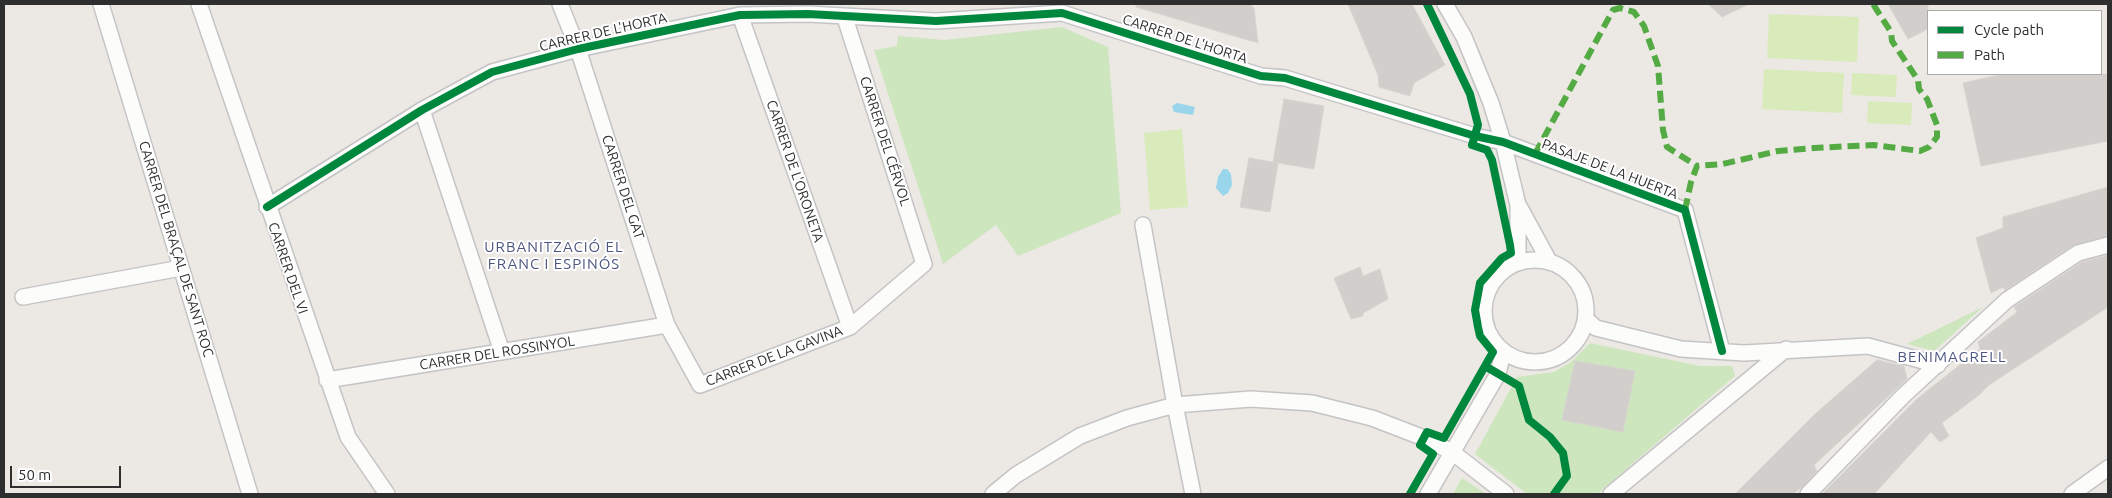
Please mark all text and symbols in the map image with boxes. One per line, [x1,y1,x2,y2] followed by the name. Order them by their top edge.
[537,9,669,55] street label: CARRER DE L'HORTA
[1927,10,2102,75] legend
[1120,11,1250,67] street label: CARRER DE L'HORTA
[1974,21,2044,38] text: Cycle path
[1974,46,2005,63] text: Path
[856,74,914,208] street label: CARRER DEL CÉRVOL
[763,98,827,244] street label: CARRER DE L'ORONETA
[598,133,648,241] street label: CARRER DEL GAT
[1539,135,1681,203] street label: PASAJE DE LA HUERTA
[135,139,217,359] street label: CARRER DEL BRAÇAL DE SANT ROC
[264,220,312,316] street label: CARRER DEL VI
[482,238,626,273] district label: URBANITZACIÓ EL FRANC I ESPINÓS
[703,322,845,390] street label: CARRER DE LA GAVINA
[418,332,576,374] street label: CARRER DEL ROSSINYOL
[1896,348,2008,366] district label: BENIMAGRELL
[12,456,124,488] scale bar
[18,466,51,483] text: 50 m

